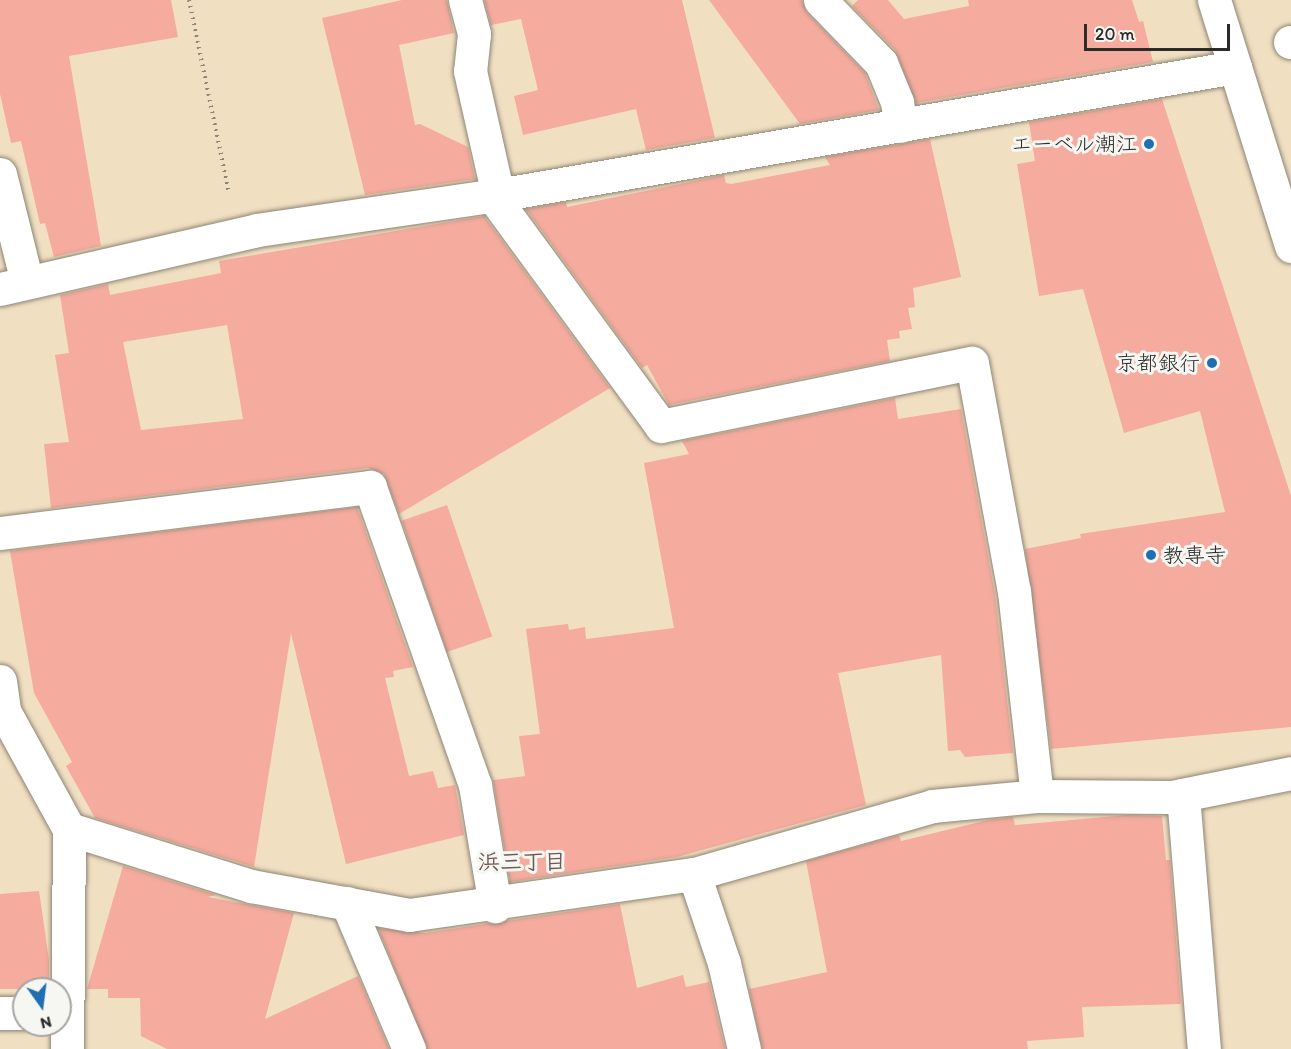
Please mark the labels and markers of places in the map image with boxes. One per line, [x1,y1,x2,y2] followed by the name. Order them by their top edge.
[1011,131,1137,157] place label: エーベル潮江
[1142,137,1156,151] marker: エーベル潮江
[1116,350,1200,376] place label: 京都銀行
[1205,356,1219,370] marker: 京都銀行
[1163,542,1226,568] place label: 教専寺
[1144,548,1158,562] marker: 教専寺

